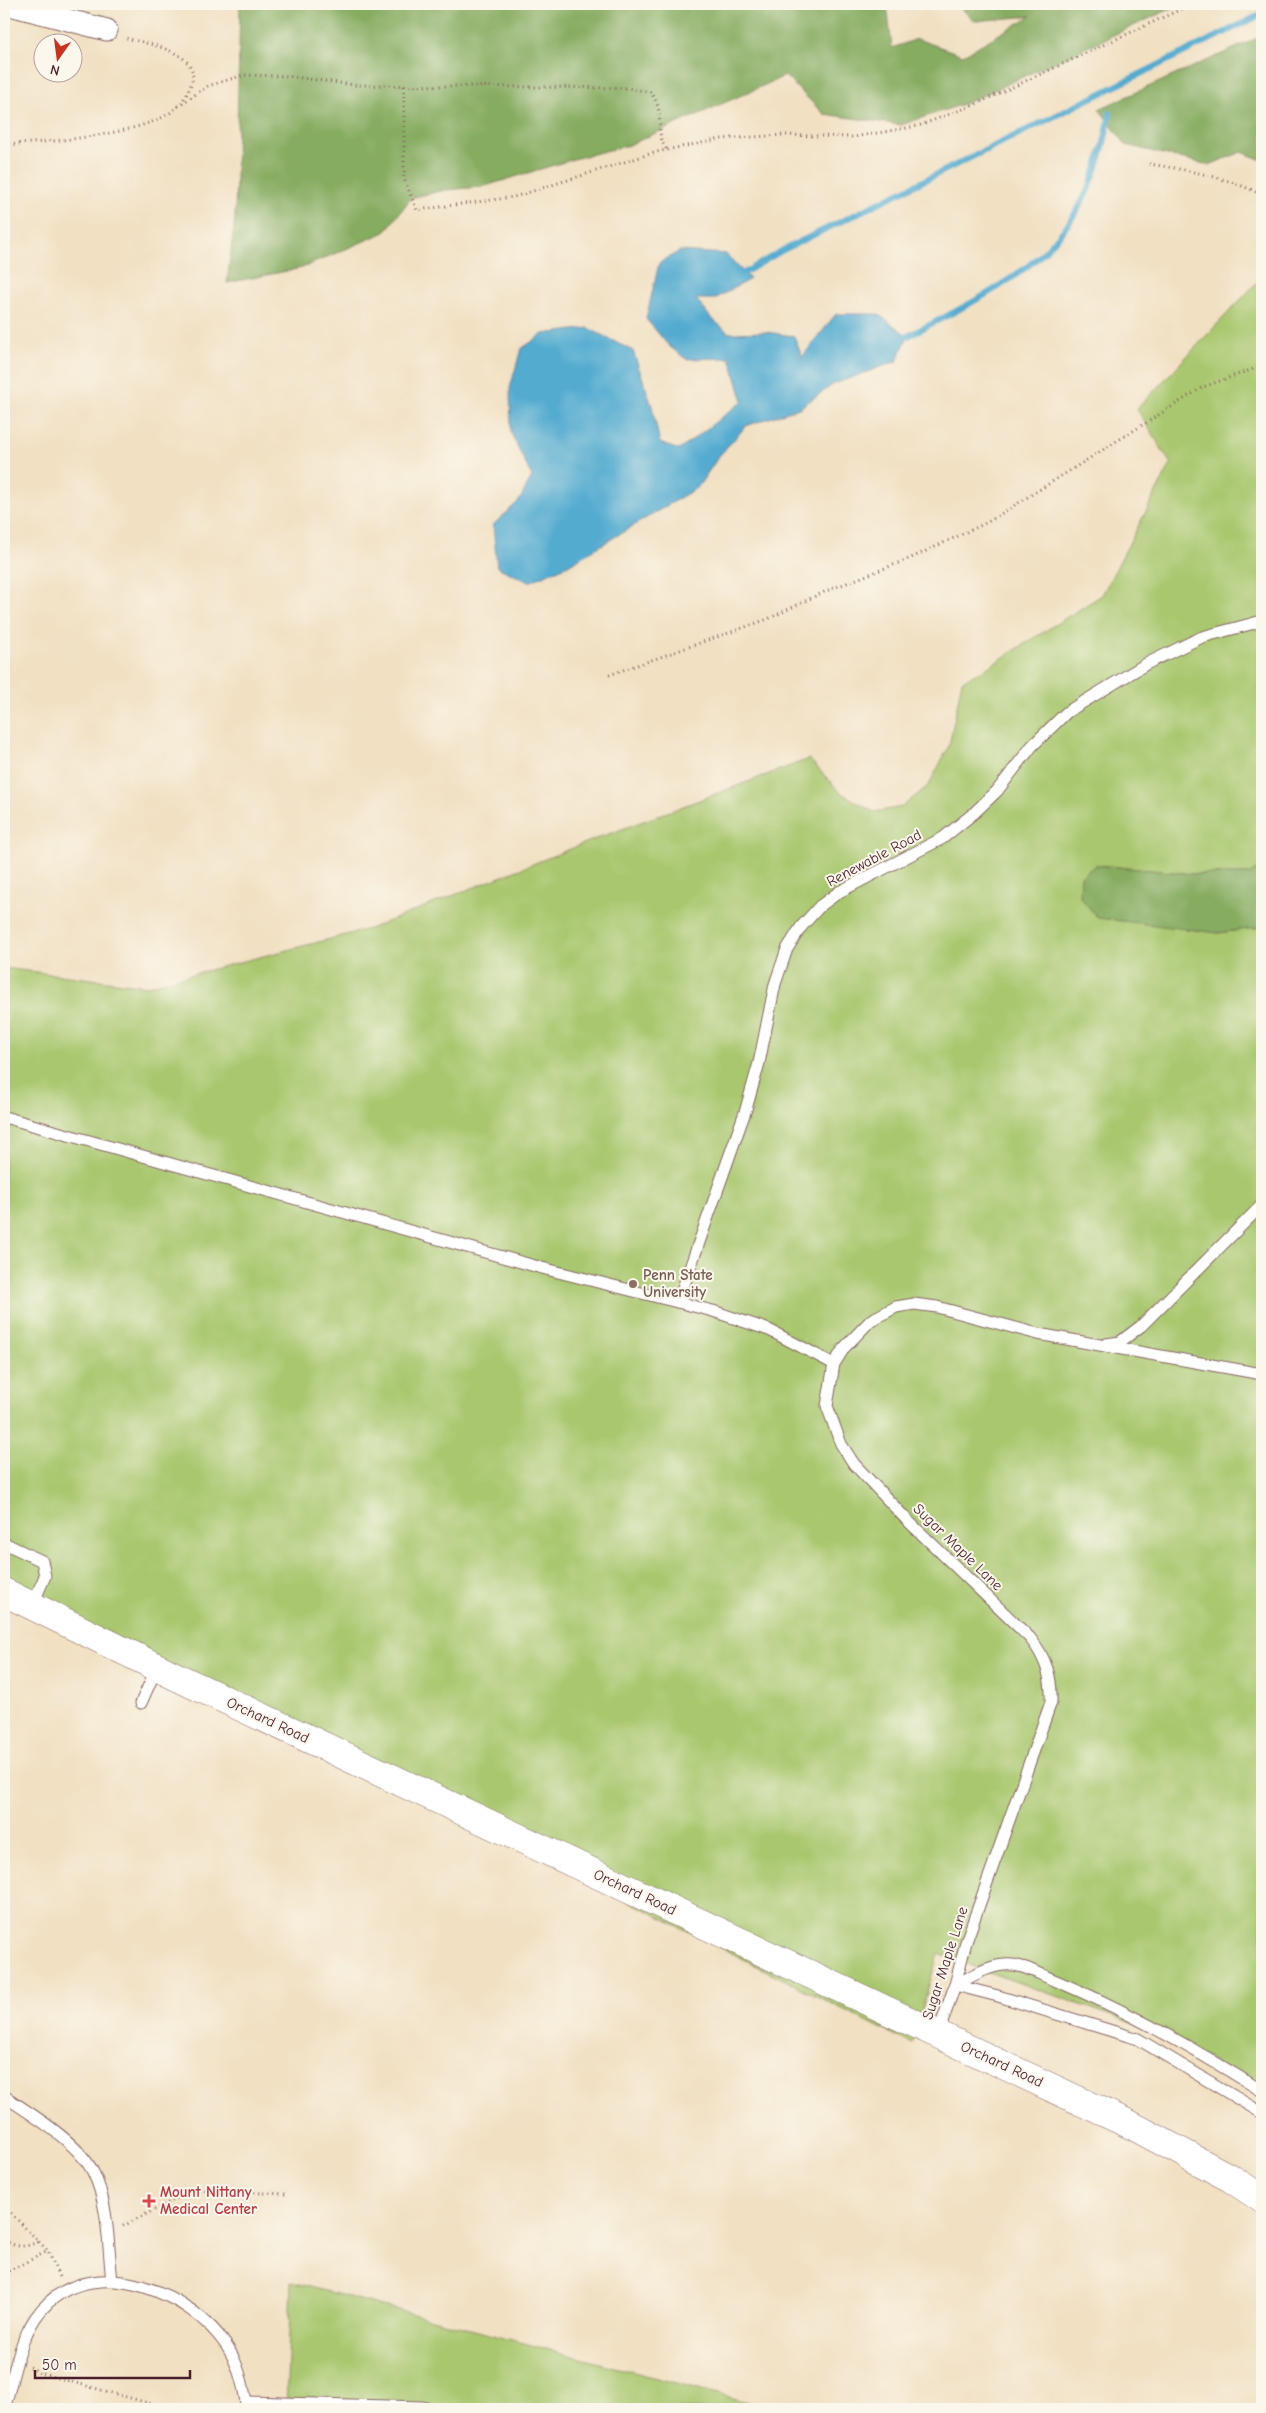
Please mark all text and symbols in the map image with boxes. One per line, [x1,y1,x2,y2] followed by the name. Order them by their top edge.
[32,32,82,82] north arrow
[48,61,61,79] text: N
[824,825,924,891] street label: Renewable Road
[643,1266,713,1301] place label: Penn State University
[627,1278,639,1290] marker: Penn State University
[909,1500,1007,1595] street label: Sugar Maple Lane
[224,1693,312,1747] street label: Orchard Road
[591,1865,679,1919] street label: Orchard Road
[918,1904,972,2022] street label: Sugar Maple Lane
[958,2037,1046,2091] street label: Orchard Road
[160,2183,257,2218] place label: Mount Nittany Medical Center
[142,2194,156,2208] marker: Mount Nittany Medical Center
[35,2348,190,2380] scale bar
[42,2356,77,2374] text: 50 m

